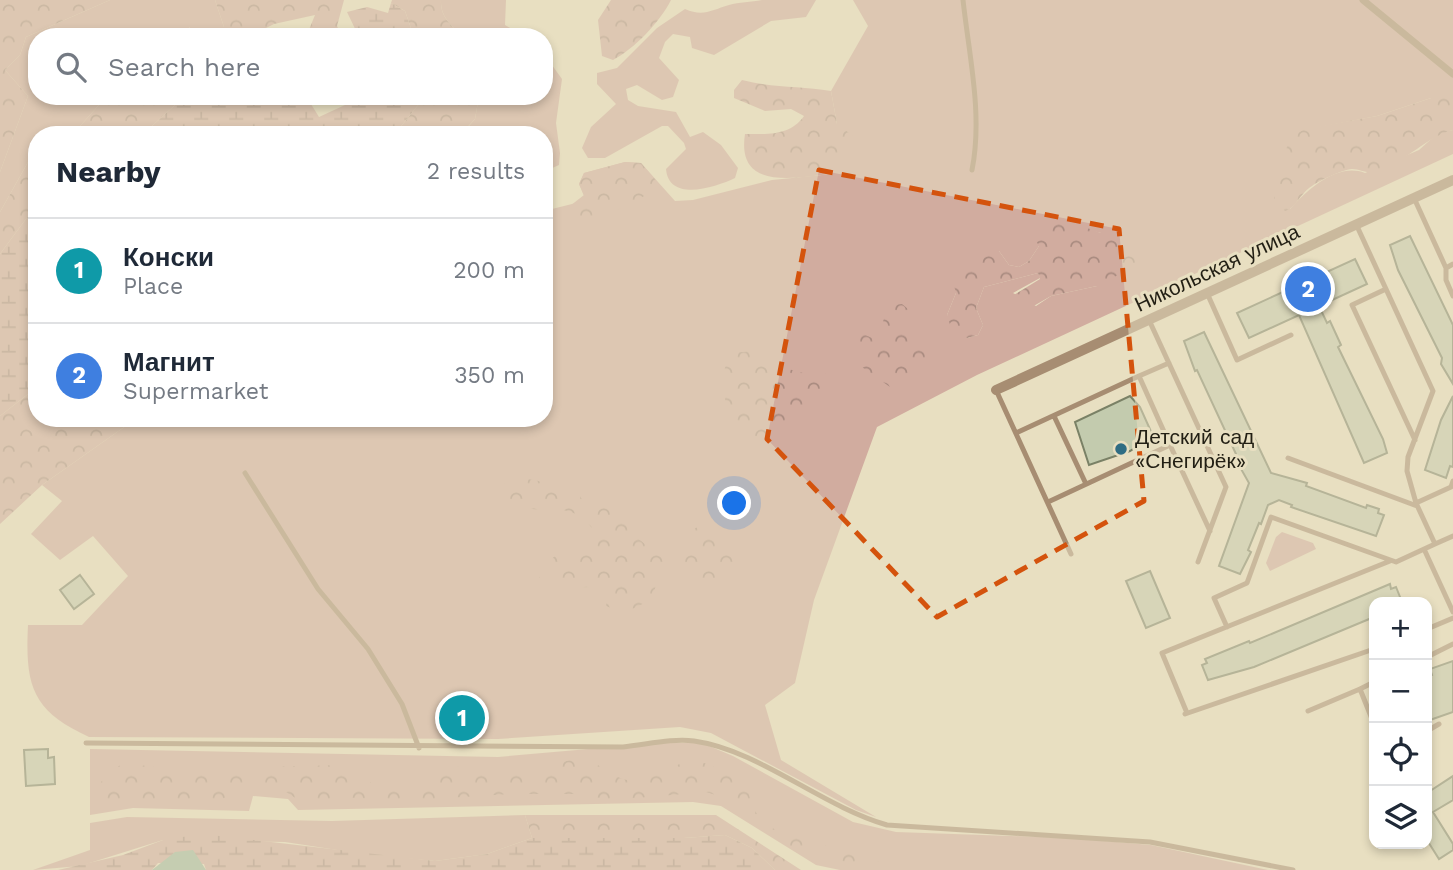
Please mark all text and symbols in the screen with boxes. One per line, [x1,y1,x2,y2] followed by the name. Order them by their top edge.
[28,28,553,105] search box
[52,48,90,86] icon: search
[108,52,260,82] text: Search here
[56,154,161,189] text: Nearby
[427,158,525,185] text: 2 results
[1130,218,1303,317] street label: Никольская улица
[123,242,214,272] text: Конски
[74,257,84,284] text: 1
[453,257,525,284] text: 200 m
[1285,263,1331,315] pin: 2
[123,273,183,300] text: Place
[123,347,215,377] text: Магнит
[72,362,86,389] text: 2
[454,362,525,389] text: 350 m
[123,378,268,405] text: Supermarket
[1135,424,1254,473] place label: Детский сад «Снегирёк»
[1113,441,1129,457] marker: Детский сад «Снегирёк»
[717,486,751,520] your location
[1369,597,1432,849] map controls
[1369,597,1432,660] button: +
[1369,660,1432,723] button: −
[439,692,485,744] pin: 1
[1369,723,1432,786] button: locate
[1369,786,1432,849] button: layers

